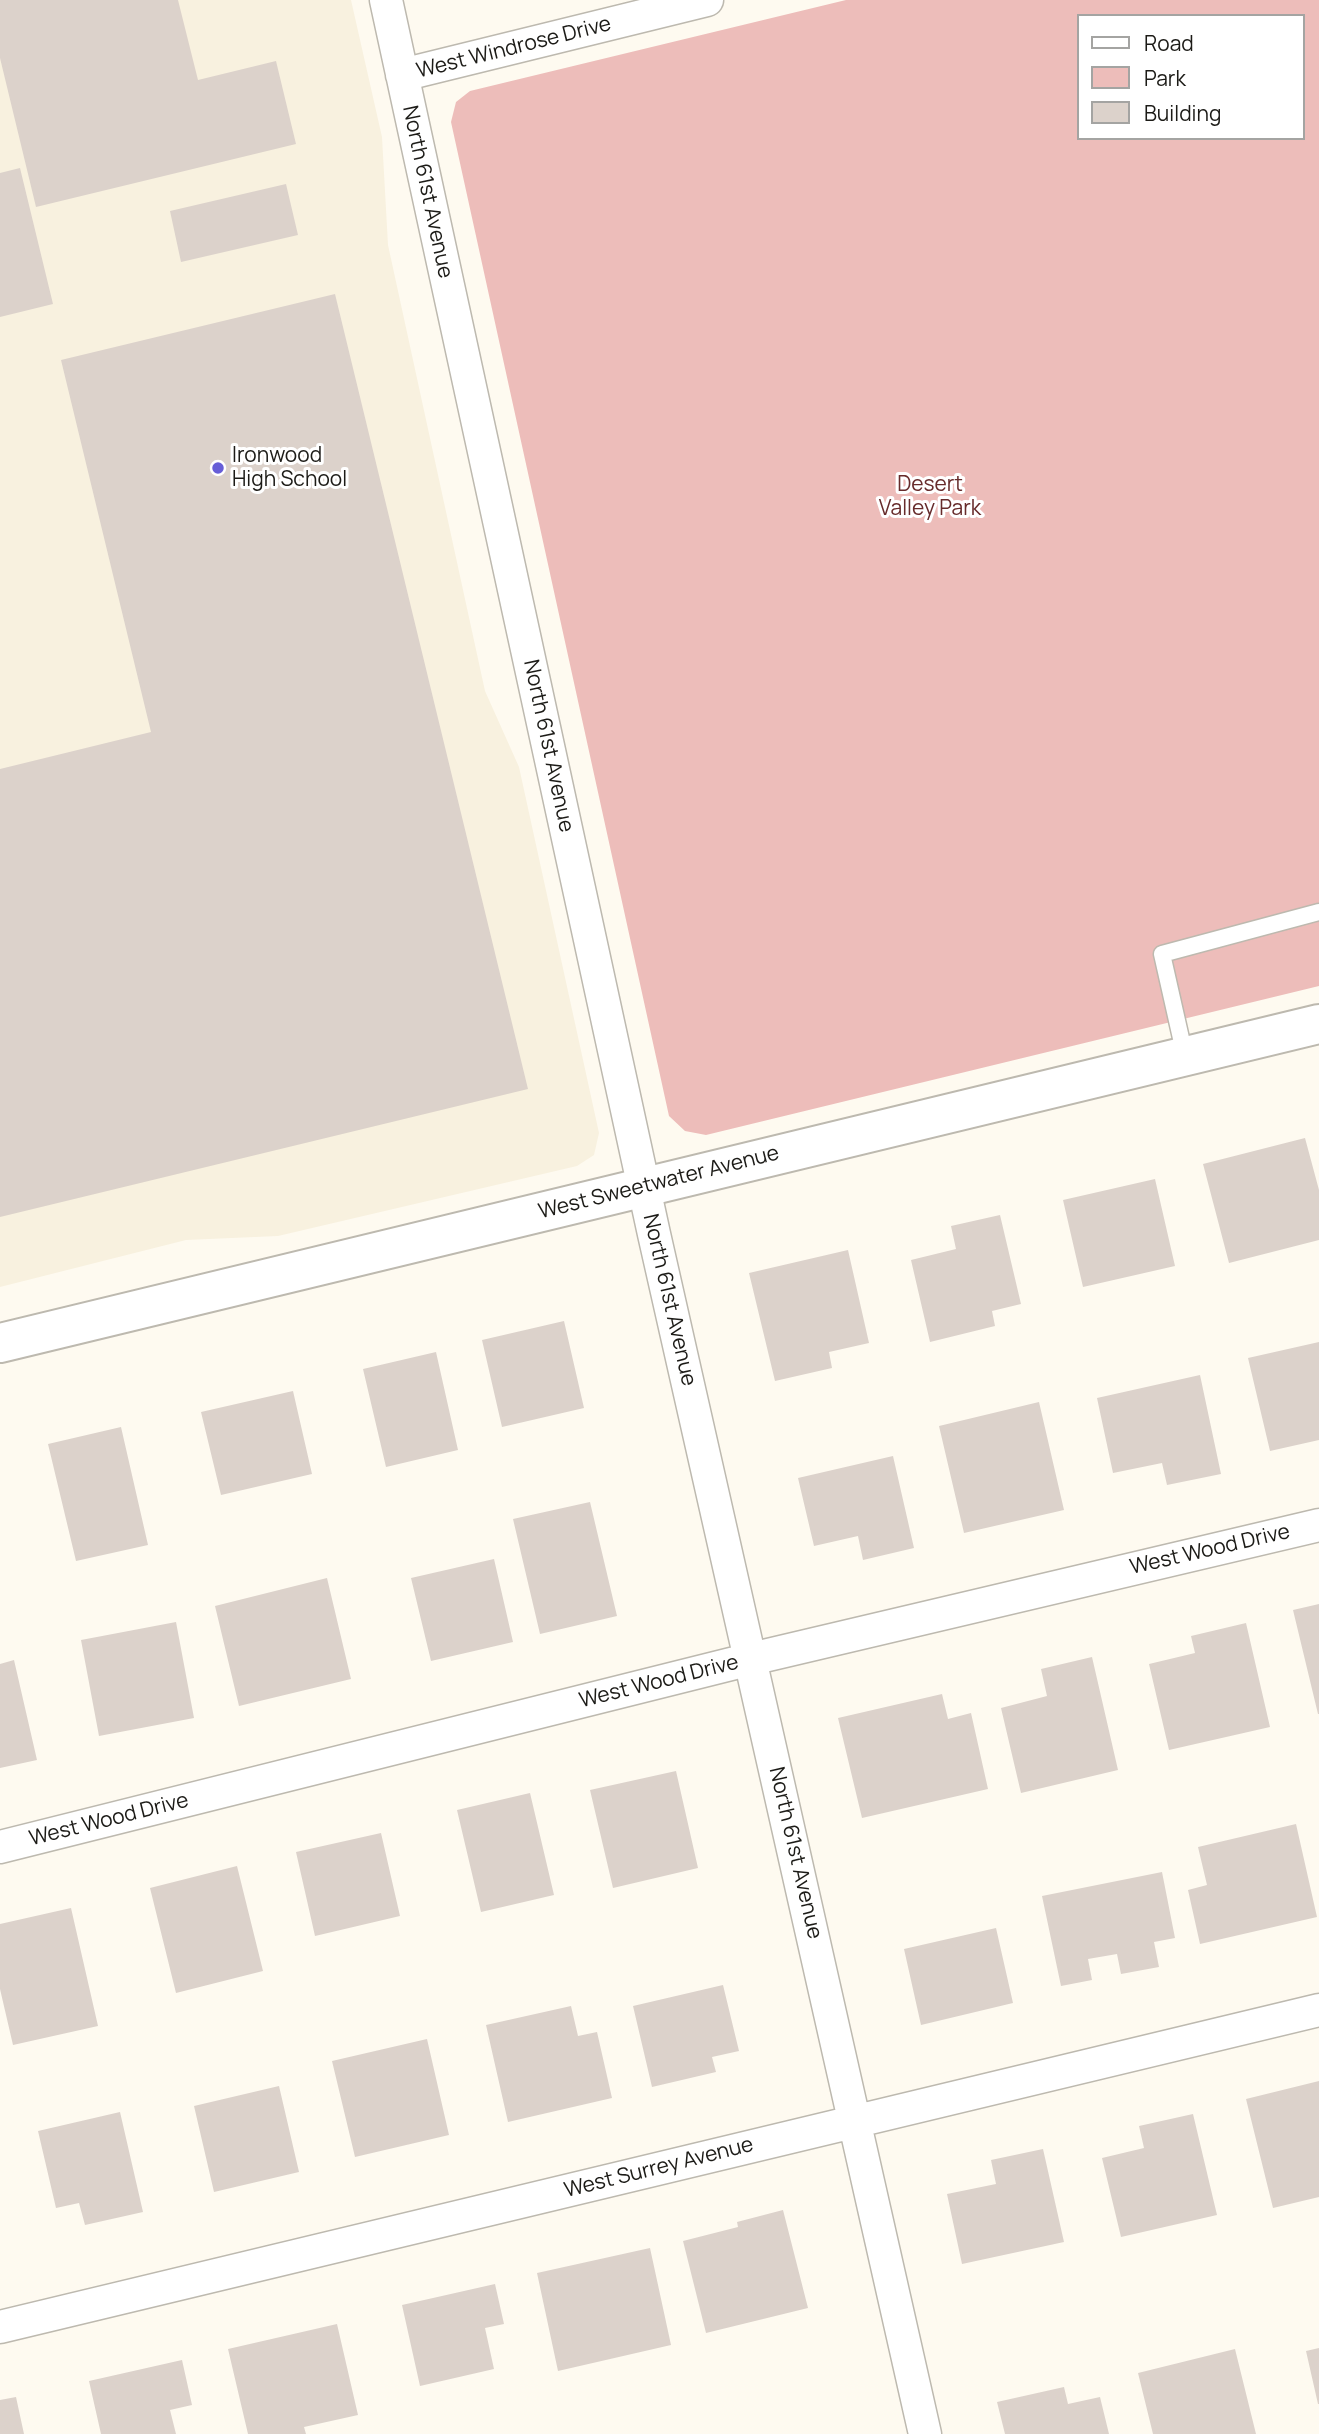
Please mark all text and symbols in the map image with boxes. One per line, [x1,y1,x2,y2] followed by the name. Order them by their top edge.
[414,12,614,84] street label: West Windrose Drive
[1078,14,1305,140] legend
[1144,29,1194,57] text: Road
[1144,64,1186,92] text: Park
[1144,99,1221,127] text: Building
[396,103,458,281] street label: North 61st Avenue
[232,443,347,493] place label: Ironwood High School
[210,460,226,476] marker: Ironwood High School
[879,472,981,522] park label: Desert Valley Park
[517,657,579,835] street label: North 61st Avenue
[536,1141,782,1225] street label: West Sweetwater Avenue
[637,1211,701,1389] street label: North 61st Avenue
[1128,1519,1292,1581] street label: West Wood Drive
[577,1650,741,1714] street label: West Wood Drive
[763,1764,827,1942] street label: North 61st Avenue
[27,1788,191,1852] street label: West Wood Drive
[562,2132,756,2204] street label: West Surrey Avenue

